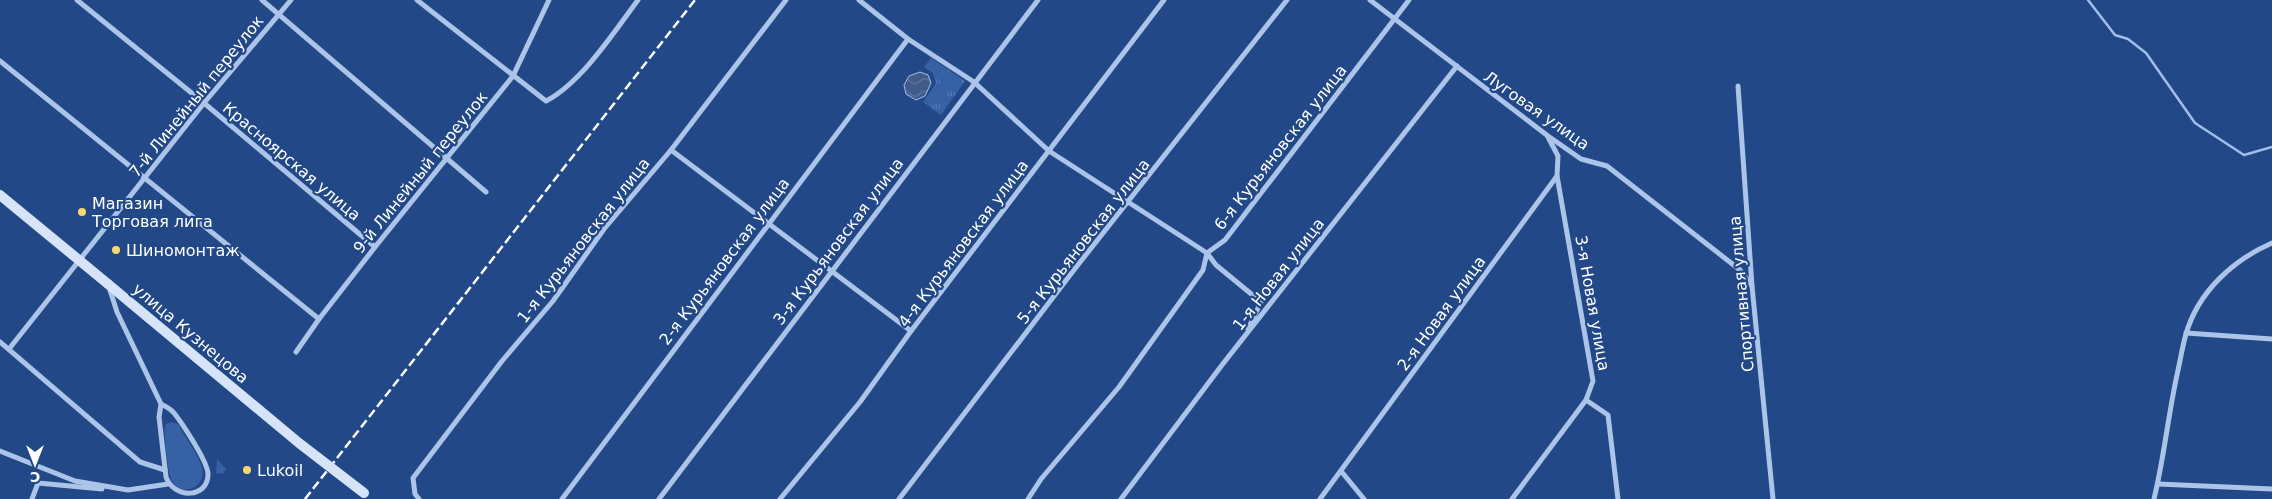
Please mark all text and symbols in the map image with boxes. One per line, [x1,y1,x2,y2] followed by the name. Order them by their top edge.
[125,11,268,181] street label: 7-й Линейный переулок
[1210,61,1351,234] street label: 6-я Курьяновская улица
[1480,67,1593,154] street label: Луговая улица
[349,87,492,257] street label: 9-й Линейный переулок
[219,98,364,225] street label: Красноярская улица
[513,154,654,327] street label: 1-я Курьяновская улица
[769,154,907,329] street label: 3-я Курьяновская улица
[1013,155,1154,328] street label: 5-я Курьяновская улица
[894,156,1032,331] street label: 4-я Курьяновская улица
[655,174,793,349] street label: 2-я Курьяновская улица
[91,194,213,231] place label: Магазин Торговая лига
[76,206,88,218] marker: Магазин Торговая лига
[1229,214,1328,334] street label: 1-я Новая улица
[1725,215,1758,373] street label: Спортивная улица
[1571,234,1614,372] street label: 3-я Новая улица
[126,241,240,260] place label: Шиномонтаж
[110,244,122,256] marker: Шиномонтаж
[1393,252,1489,374] street label: 2-я Новая улица
[129,279,252,387] street label: улица Кузнецова
[10,439,60,489] north arrow
[257,461,303,480] place label: Lukoil
[241,464,253,476] marker: Lukoil
[30,469,40,485] text: С

